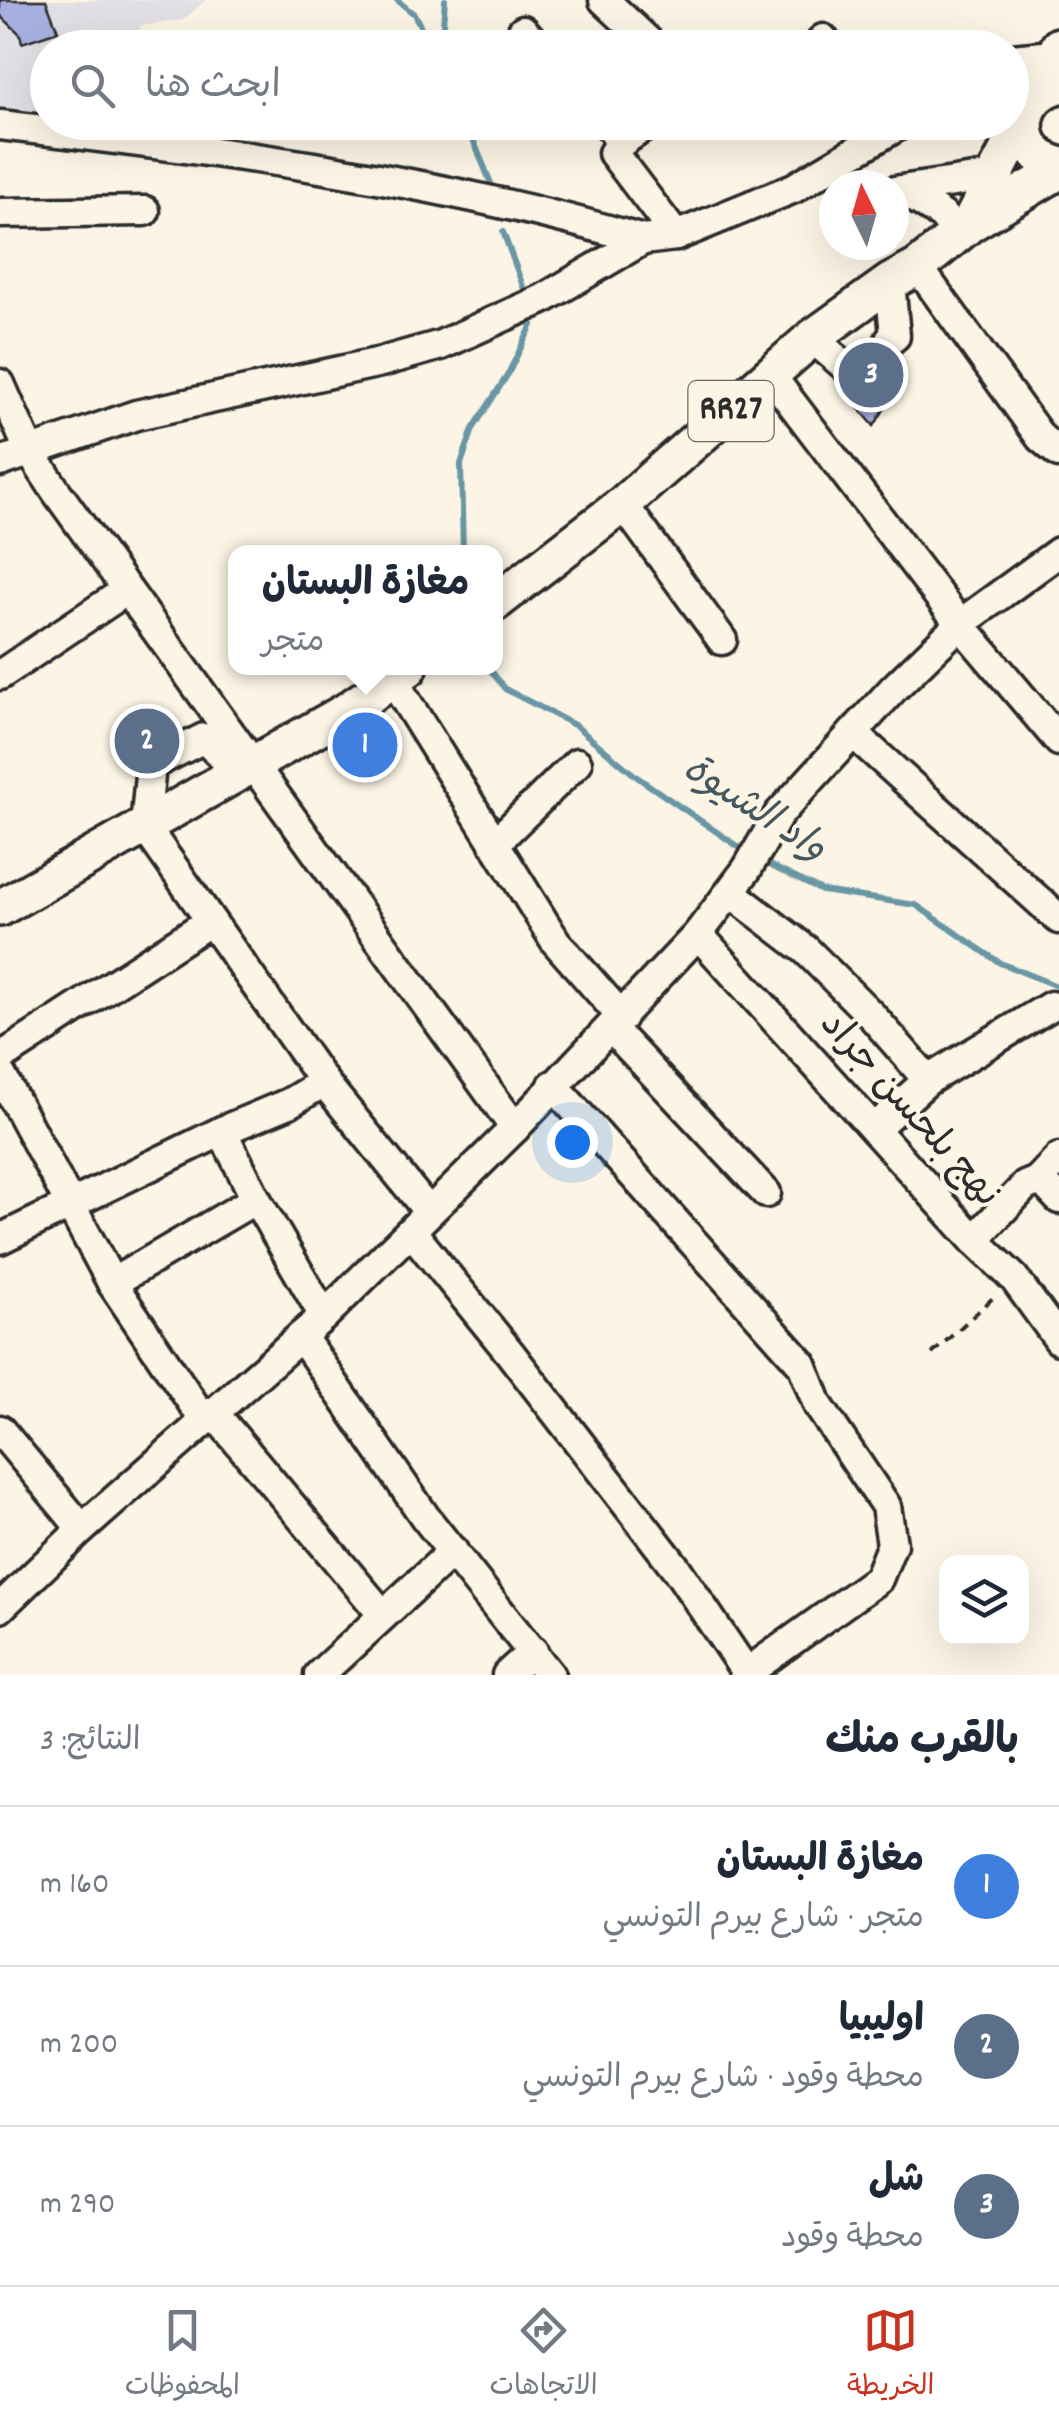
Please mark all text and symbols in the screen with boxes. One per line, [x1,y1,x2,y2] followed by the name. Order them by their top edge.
[30,30,1029,140] search box
[65,58,120,113] icon: search
[145,61,281,116] text: ابحث هنا
[819,170,909,260] north arrow
[838,338,904,412] pin: 3
[688,381,774,441] road number: RR27
[228,545,503,675] popup
[262,559,469,614] text: مغازة البستان
[262,621,324,667] text: متجر
[114,704,180,778] pin: 2
[332,708,398,782] pin: 1
[670,743,837,879] water label: واد الشيوة
[804,1000,1012,1222] street label: نهج بلحسن جراد
[547,1117,598,1168] your location
[939,1555,1029,1645] map controls
[939,1555,1029,1645] button: layers
[825,1714,1019,1774] text: بالقرب منك
[40,1720,141,1766] text: النتائج: 3
[716,1835,924,1890] text: مغازة البستان
[40,1863,109,1909] text: 160 m
[983,1863,990,1909] text: 1
[602,1897,924,1943] text: متجر · شارع بيرم التونسي
[839,1995,924,2050] text: اوليبيا
[40,2023,118,2069] text: 200 m
[980,2023,994,2069] text: 2
[522,2057,924,2103] text: محطة وقود · شارع بيرم التونسي
[869,2155,924,2210] text: شل
[40,2183,115,2229] text: 290 m
[979,2183,994,2229] text: 3
[781,2217,924,2263] text: محطة وقود
[125,2303,240,2409] tab: المحفوظات
[489,2303,598,2409] tab: الاتجاهات
[847,2303,934,2409] tab: الخريطة

